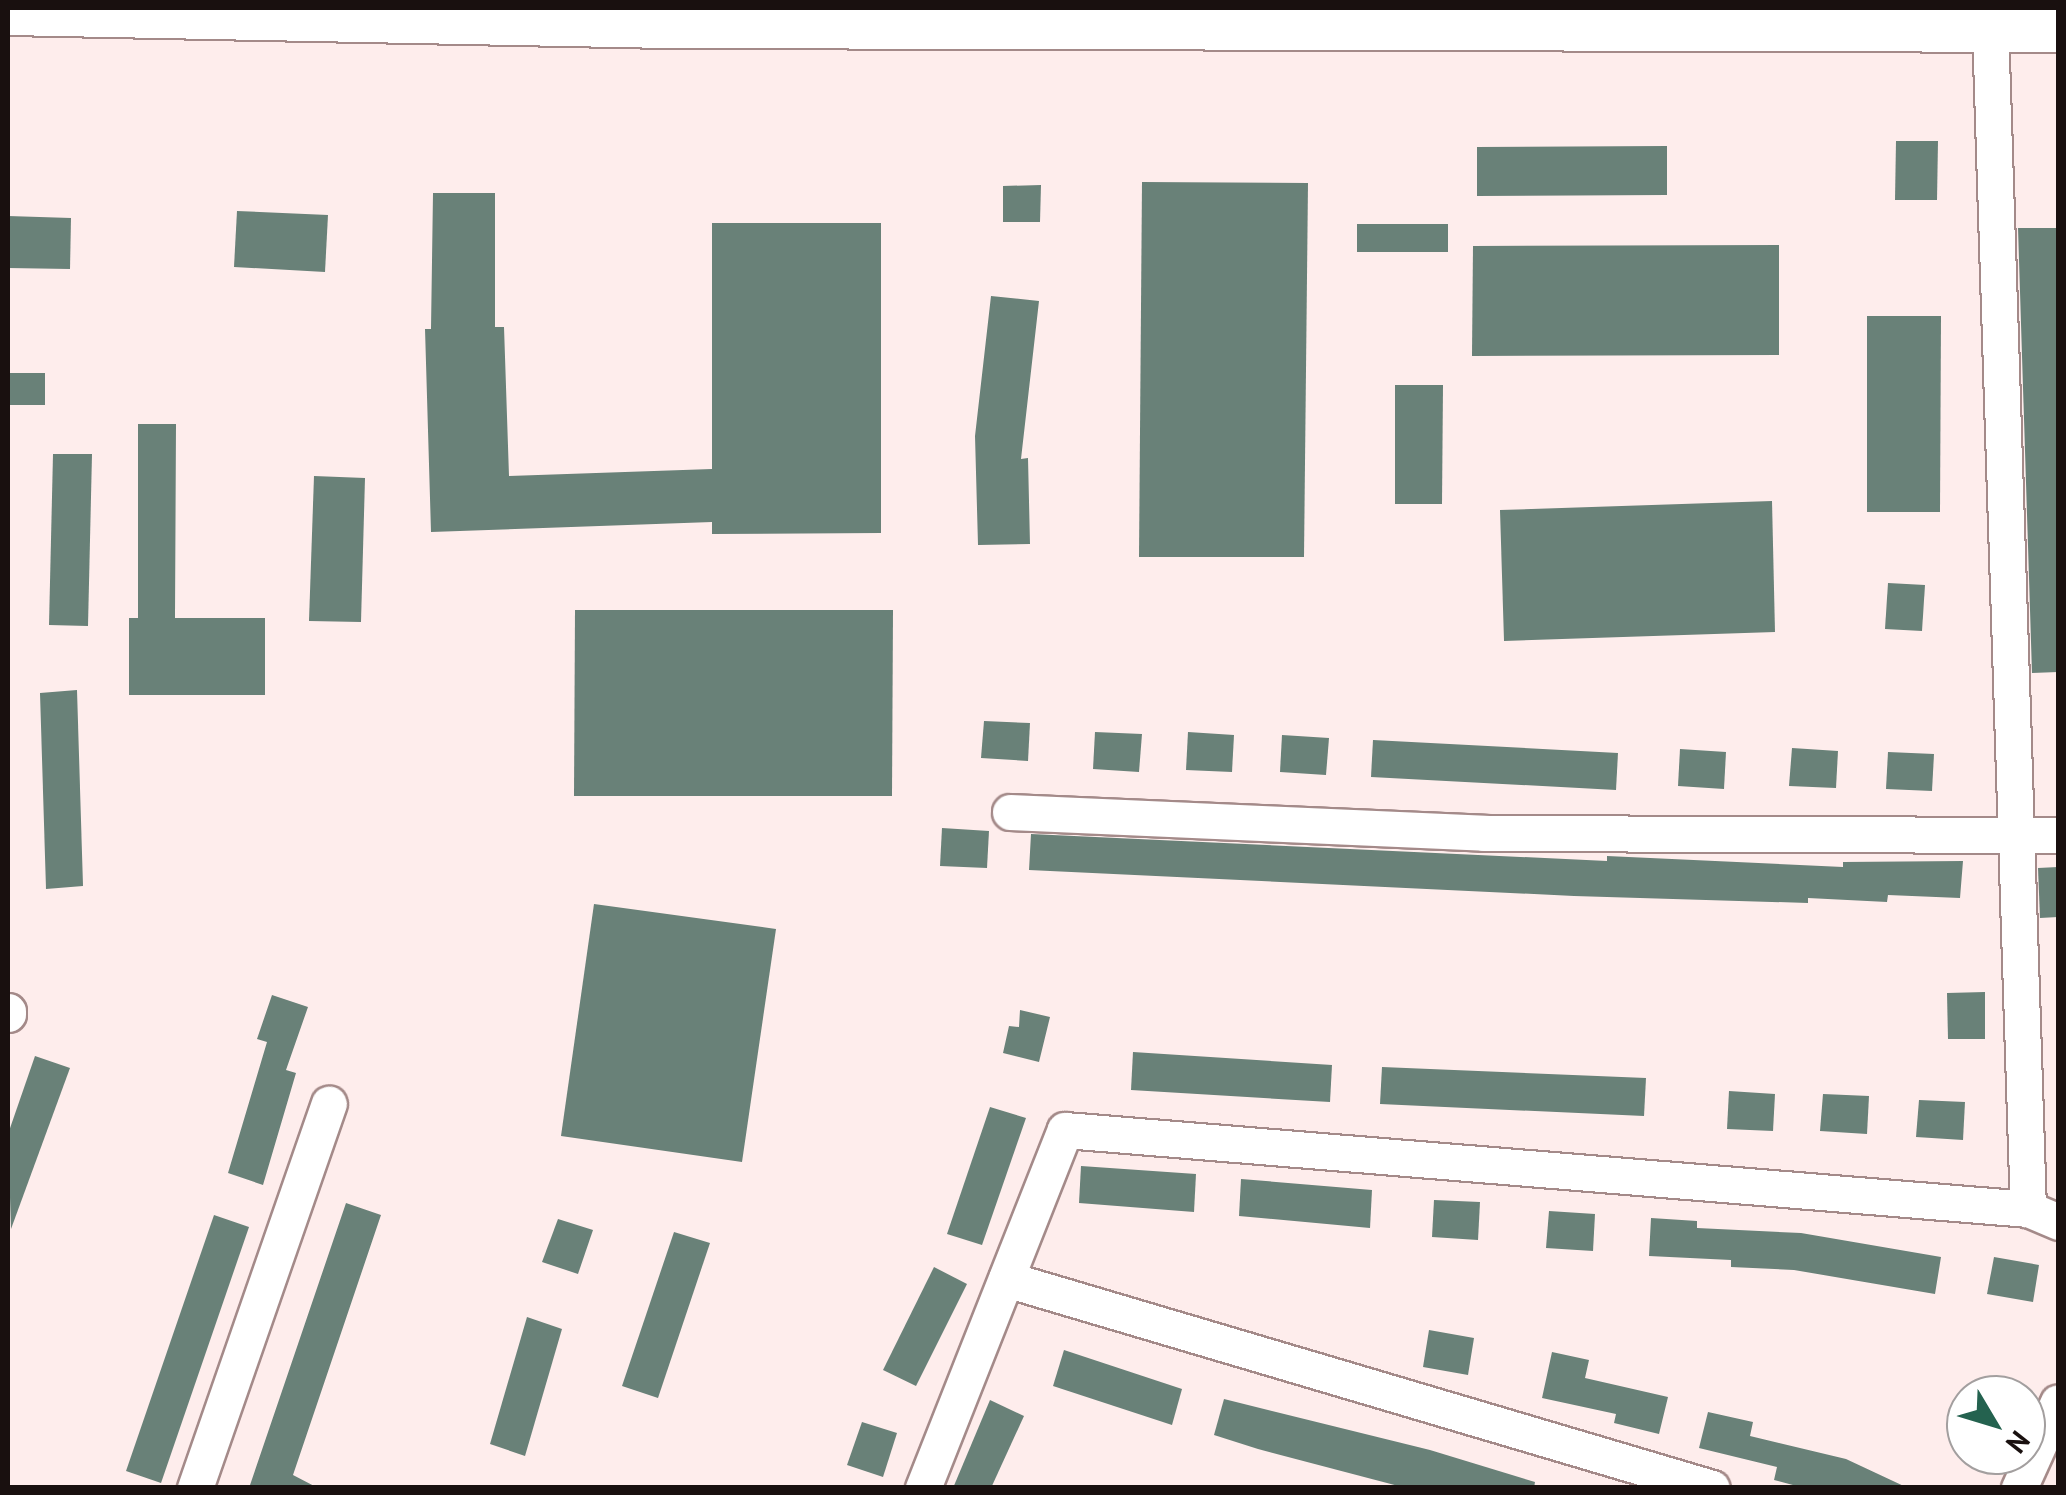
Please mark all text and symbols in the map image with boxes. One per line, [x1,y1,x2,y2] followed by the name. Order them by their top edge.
[1946,1375,2046,1475] north arrow
[1998,1424,2039,1461] text: N

